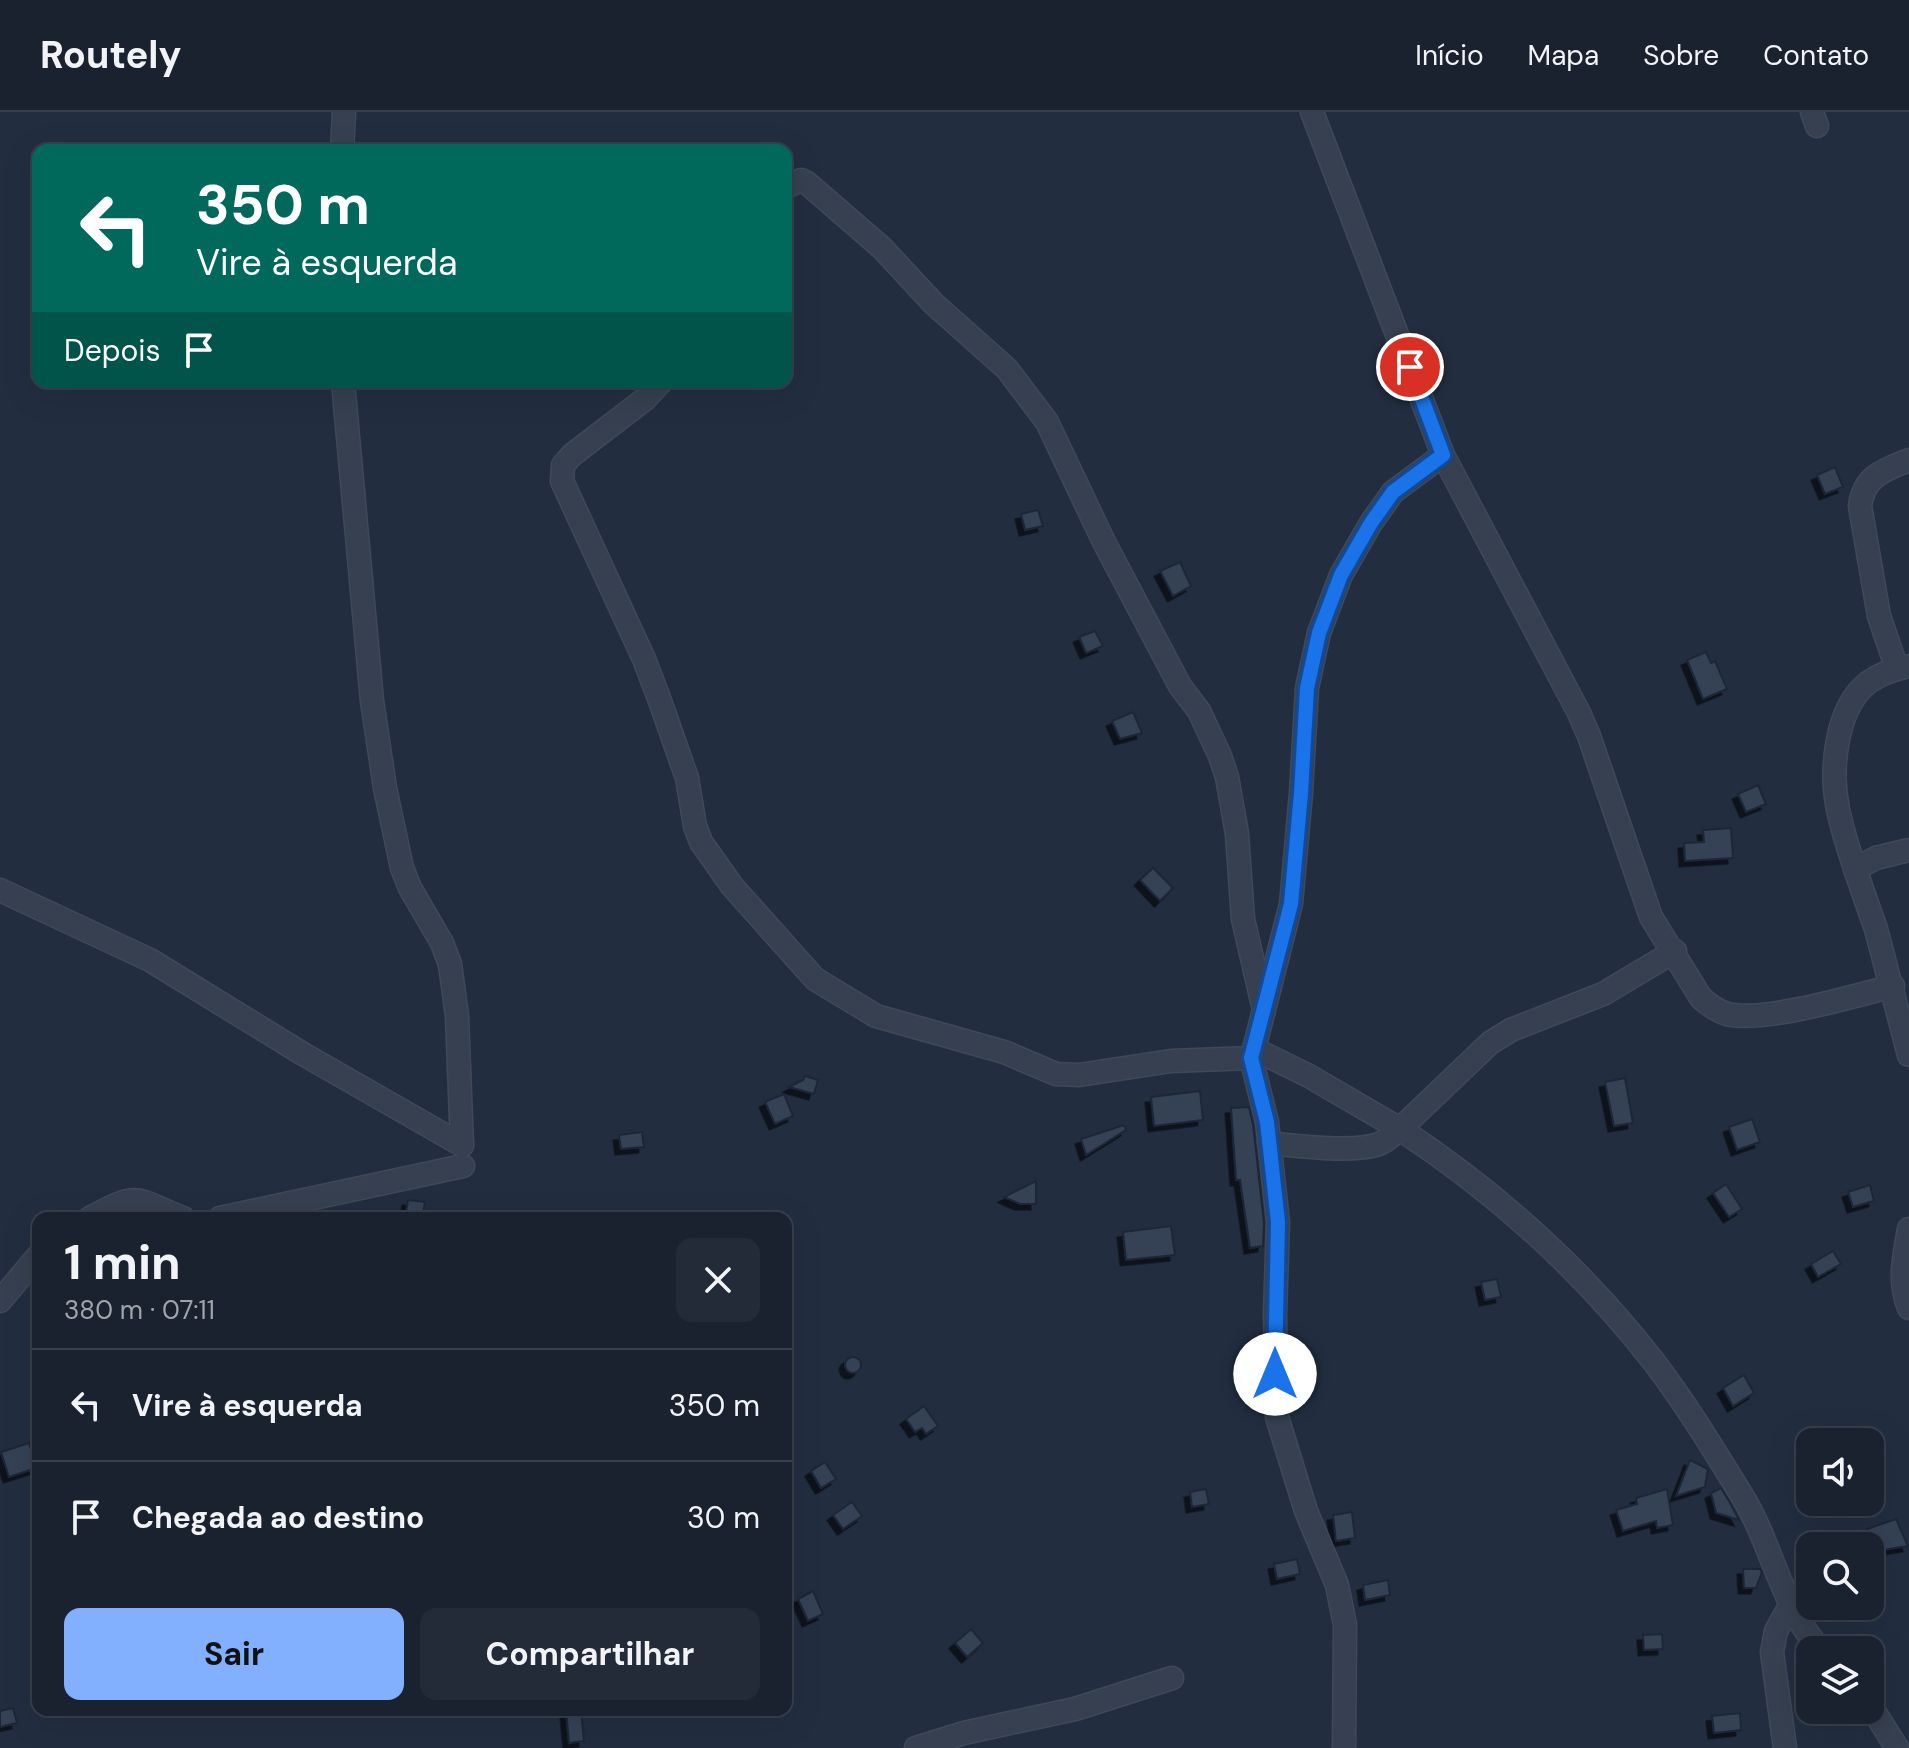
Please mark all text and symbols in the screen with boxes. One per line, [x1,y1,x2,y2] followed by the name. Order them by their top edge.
[40,30,181,80] text: Routely
[1415,37,1484,74] text: Início
[1528,37,1599,74] text: Mapa
[1643,37,1719,74] text: Sobre
[1763,37,1869,74] text: Contato
[196,168,370,241] text: 350 m
[64,176,168,280] icon: left
[196,239,458,286] text: Vire à esquerda
[177,328,221,372] icon: arrive
[64,331,161,370] text: Depois
[1376,333,1444,401] pin
[1388,345,1432,389] icon: arrive
[64,1231,181,1294] text: 1 min
[676,1238,760,1322] button: close
[64,1293,215,1327] text: 380 m · 07:11
[1233,1332,1317,1416] position arrow
[64,1383,108,1427] icon: left
[132,1386,363,1425] text: Vire à esquerda
[669,1386,760,1425] text: 350 m
[1796,1428,1884,1724] map controls
[1796,1428,1884,1516] button: sound
[64,1495,108,1539] icon: arrive
[132,1498,424,1537] text: Chegada ao destino
[687,1498,760,1537] text: 30 m
[1796,1532,1884,1620] button: search
[64,1608,404,1700] button: Sair
[420,1608,760,1700] button: Compartilhar
[1796,1636,1884,1724] button: layers

